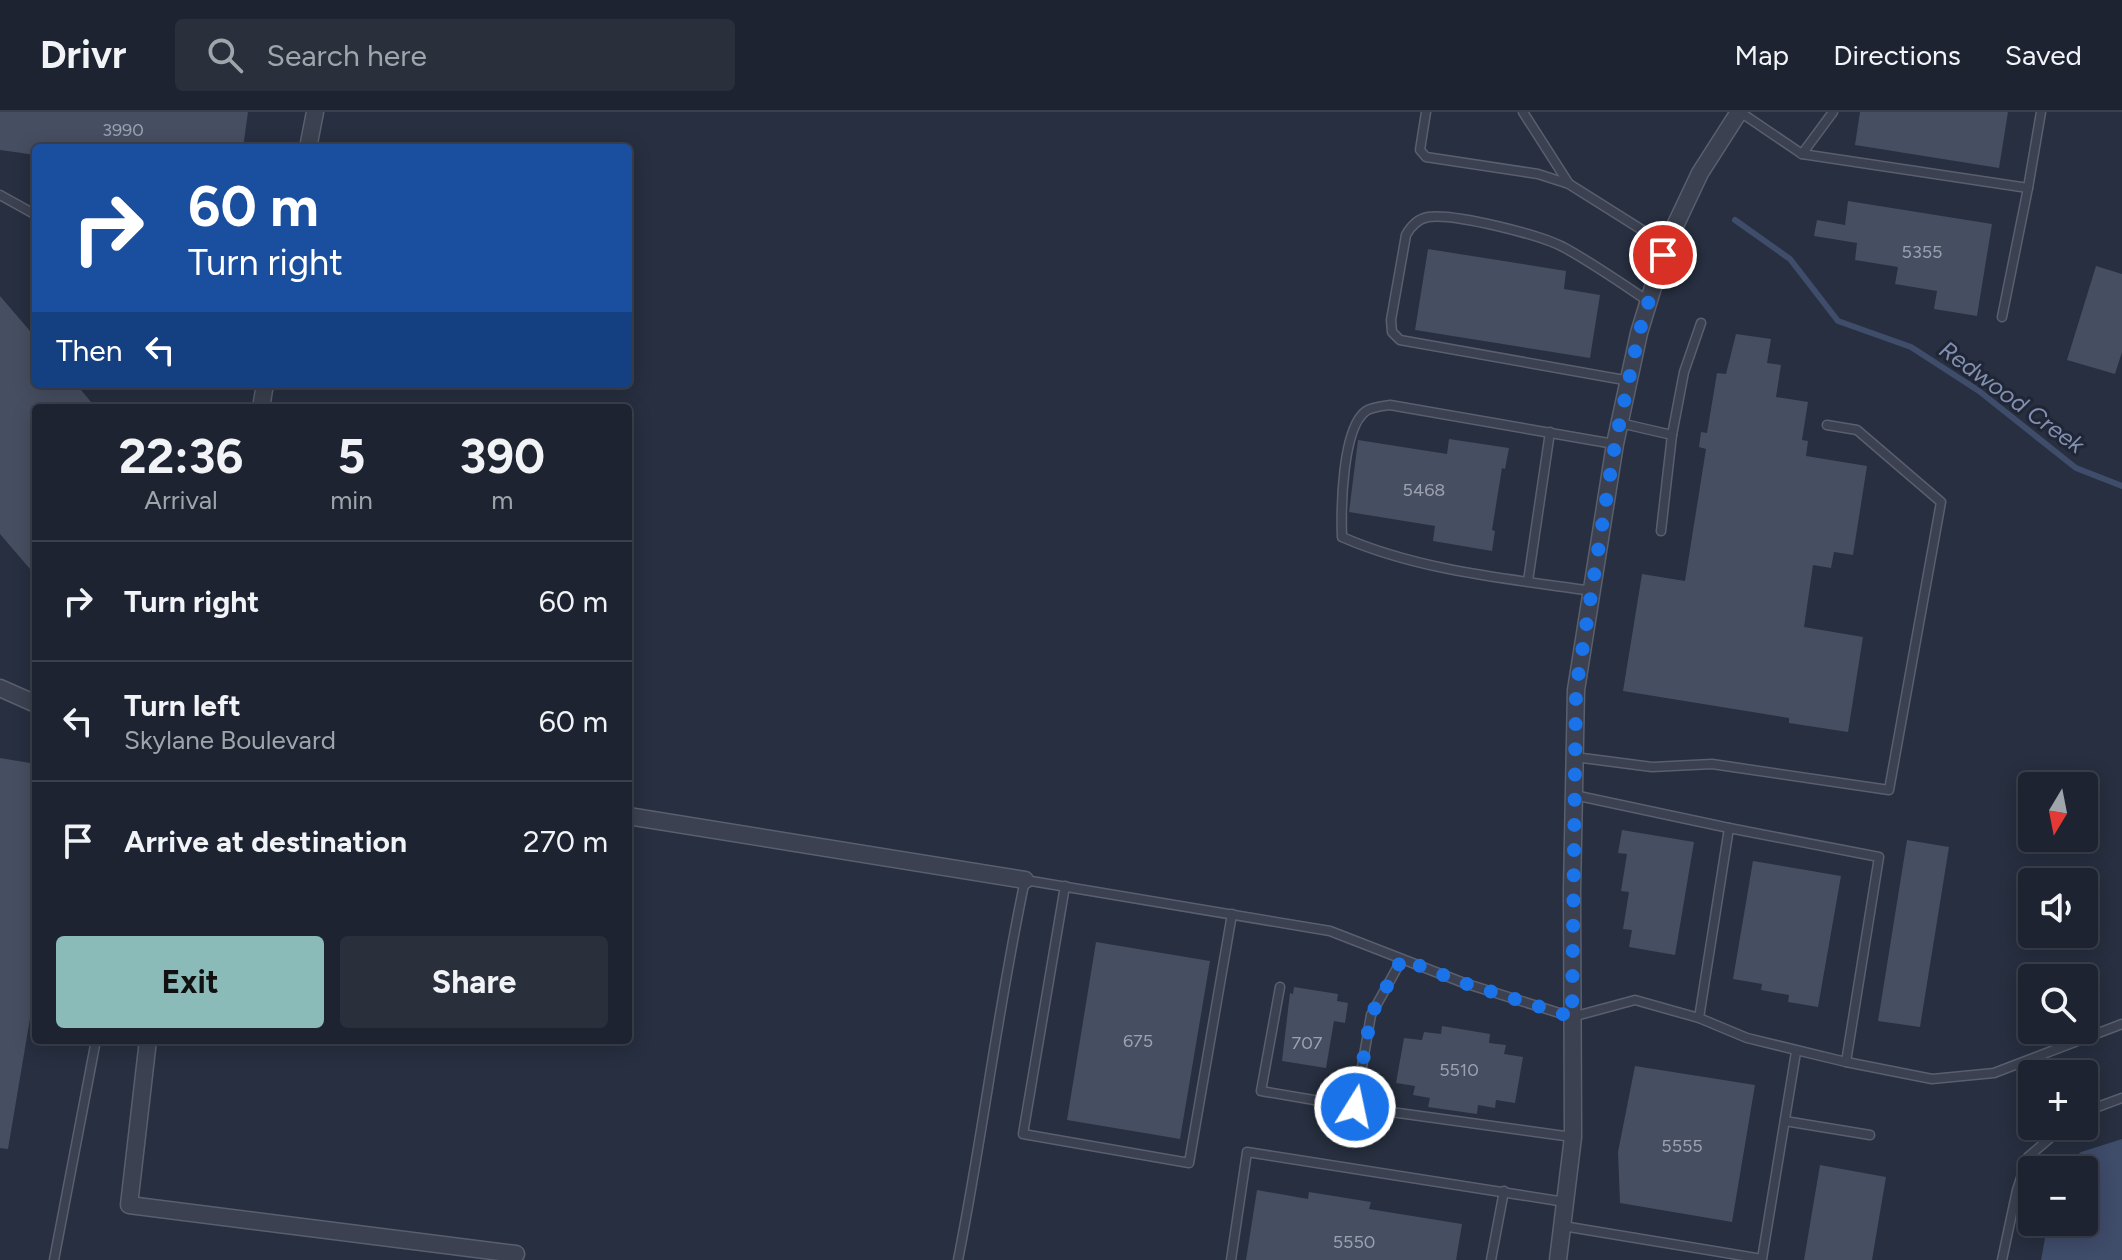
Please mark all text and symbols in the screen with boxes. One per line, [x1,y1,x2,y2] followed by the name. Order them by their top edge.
[175,19,735,91] search box
[40,32,127,78] text: Drivr
[203,33,247,77] icon: search
[267,37,427,74] text: Search here
[1735,38,1789,72] text: Map
[1833,38,1961,72] text: Directions
[2005,38,2082,72] text: Saved
[102,119,144,141] house number: 3990
[188,173,319,240] text: 60 m
[56,176,160,280] icon: right
[1629,221,1697,289] pin
[1641,233,1685,277] icon: arrive
[188,241,343,284] text: Turn right
[1902,241,1942,263] house number: 5355
[138,328,182,372] icon: left
[56,332,122,369] text: Then
[1934,335,2091,460] water label: Redwood Creek
[119,427,243,485] text: 22:36
[338,427,365,485] text: 5
[460,427,545,485] text: 390
[1403,479,1445,501] house number: 5468
[144,484,218,516] text: Arrival
[330,484,373,516] text: min
[491,484,513,516] text: m
[56,579,100,623] icon: right
[124,583,259,620] text: Turn right
[539,583,608,620] text: 60 m
[124,687,241,724] text: Turn left
[56,699,100,743] icon: left
[539,703,608,740] text: 60 m
[124,724,336,756] text: Skylane Boulevard
[2018,772,2098,852] north arrow
[2018,772,2098,1236] map controls
[56,819,100,863] icon: arrive
[124,823,407,860] text: Arrive at destination
[523,823,608,860] text: 270 m
[2018,868,2098,948] button: sound
[56,936,324,1028] button: Exit
[340,936,608,1028] button: Share
[2018,964,2098,1044] button: search
[1123,1030,1153,1052] house number: 675
[1292,1032,1323,1054] house number: 707
[1439,1059,1479,1081] house number: 5510
[2018,1060,2098,1140] button: +
[1313,1065,1397,1149] position arrow
[1661,1135,1703,1157] house number: 5555
[2018,1156,2098,1236] button: −
[1333,1231,1375,1253] house number: 5550

